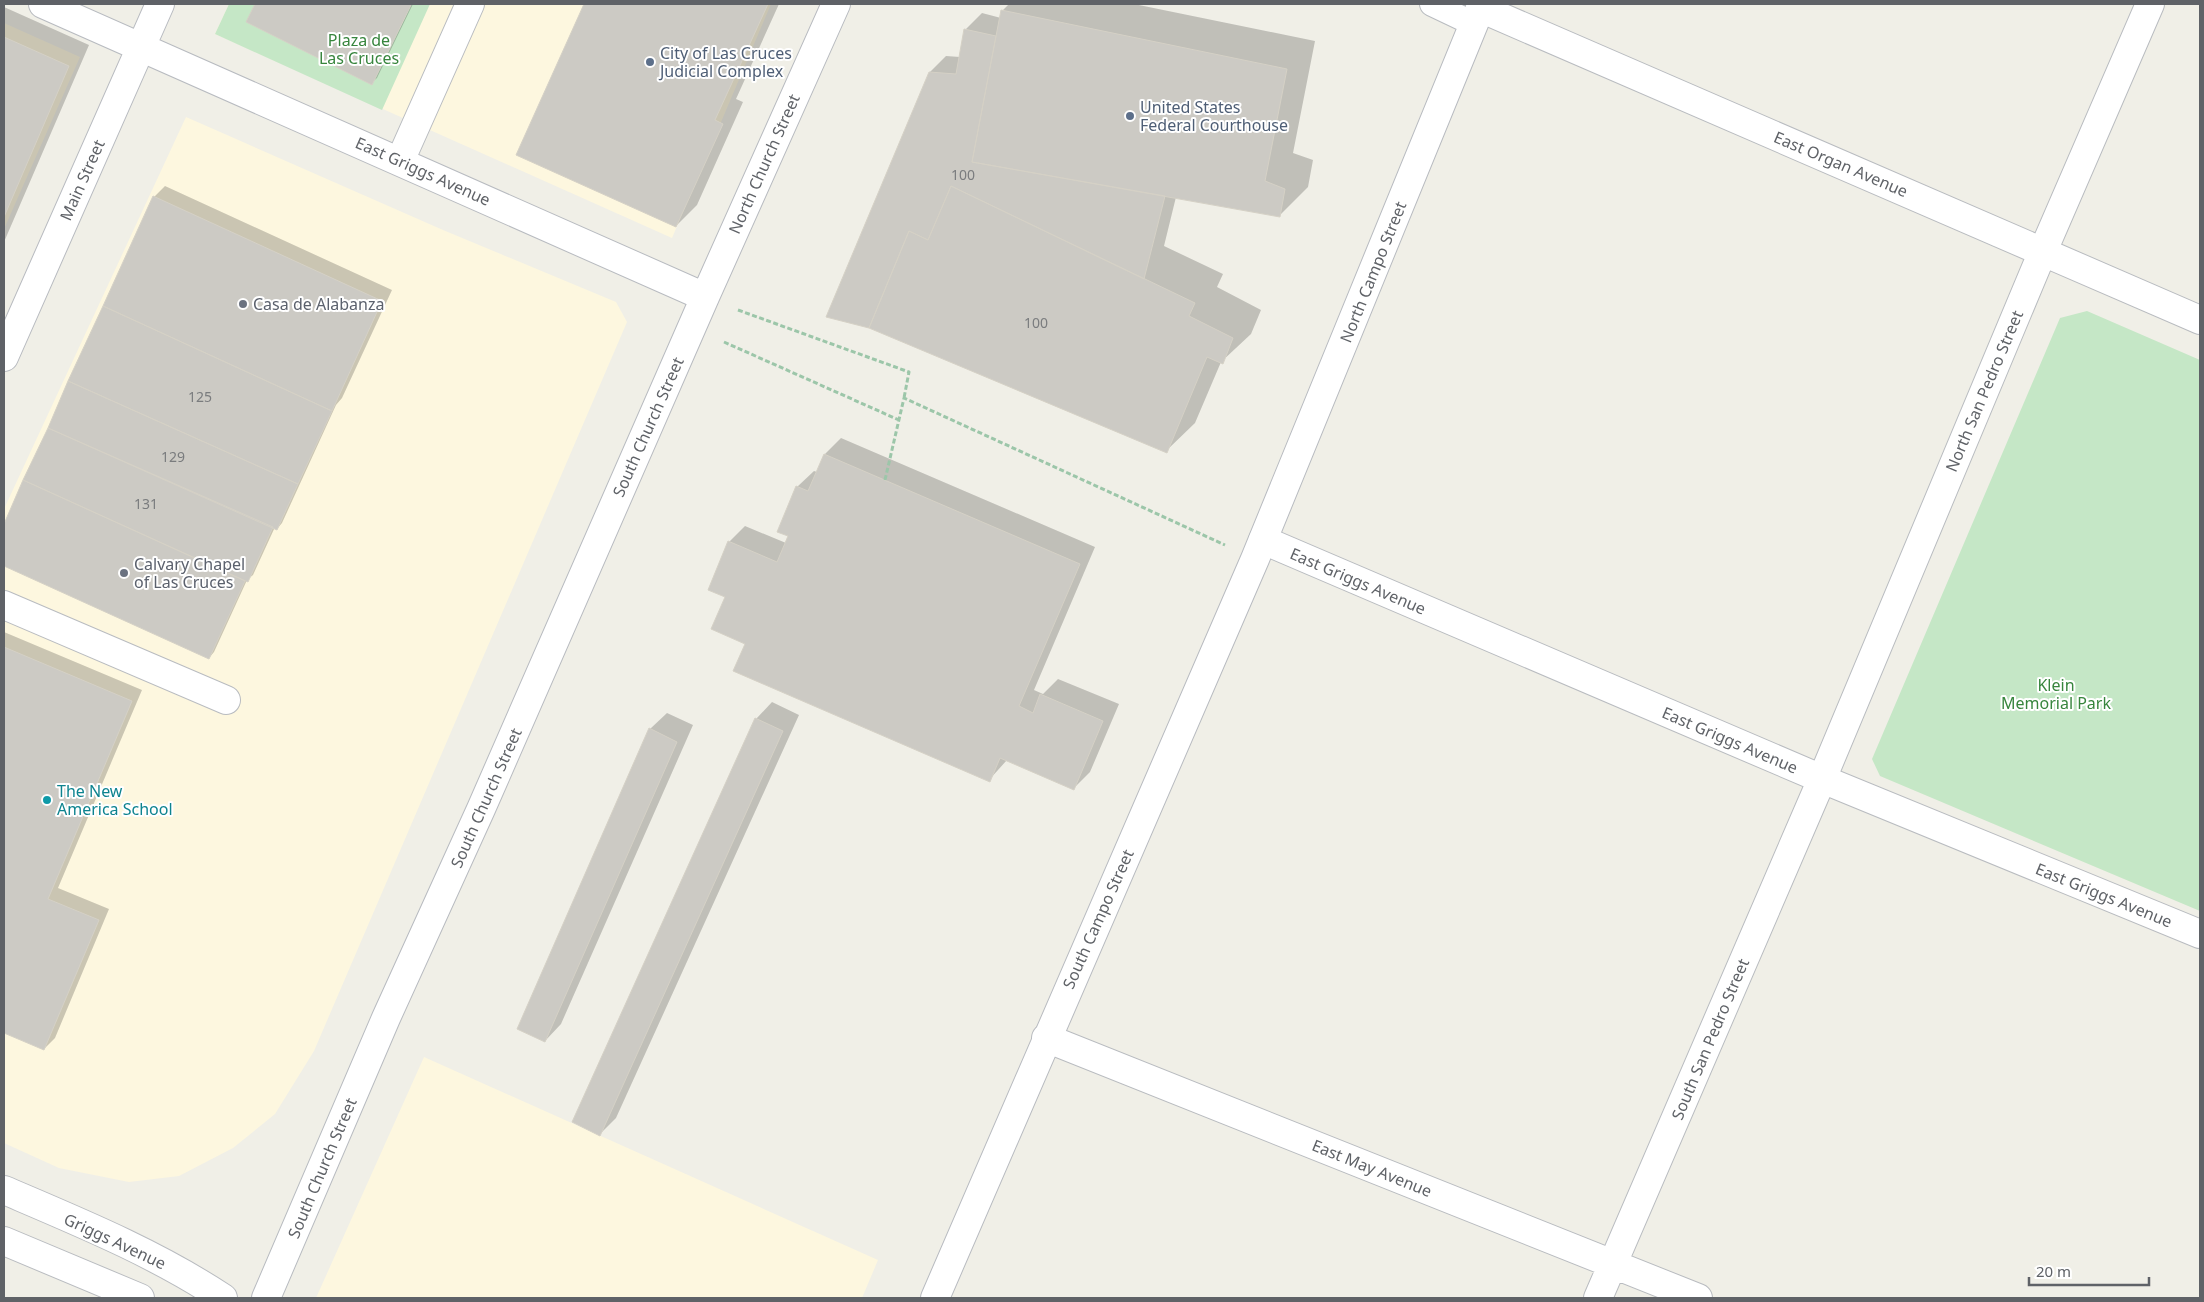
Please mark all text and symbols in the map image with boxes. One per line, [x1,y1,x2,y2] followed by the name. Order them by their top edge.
[319,29,399,69] park label: Plaza de Las Cruces
[658,42,792,82] place label: City of Las Cruces Judicial Complex
[644,56,656,68] marker: City of Las Cruces Judicial Complex
[723,90,805,237] street label: North Church Street
[1140,96,1288,136] place label: United States Federal Courthouse
[1124,110,1136,122] marker: United States Federal Courthouse
[1771,126,1911,202] street label: East Organ Avenue
[352,131,494,211] street label: East Griggs Avenue
[54,136,110,224] street label: Main Street
[951,165,975,184] house number: 100
[1335,198,1412,346] street label: North Campo Street
[253,293,384,315] place label: Casa de Alabanza
[237,298,249,310] marker: Casa de Alabanza
[1940,307,2028,475] street label: North San Pedro Street
[1024,313,1048,332] house number: 100
[607,353,689,500] street label: South Church Street
[188,387,212,406] house number: 125
[161,447,185,466] house number: 129
[134,494,158,513] house number: 131
[1287,542,1429,620] street label: East Griggs Avenue
[134,553,245,593] place label: Calvary Chapel of Las Cruces
[118,567,130,579] marker: Calvary Chapel of Las Cruces
[2001,674,2111,714] park label: Klein Memorial Park
[1659,701,1801,779] street label: East Griggs Avenue
[445,724,527,871] street label: South Church Street
[57,780,173,820] place label: The New America School
[41,794,53,806] marker: The New America School
[1057,846,1139,992] street label: South Campo Street
[2032,858,2176,932] street label: East Griggs Avenue
[1666,955,1754,1123] street label: South San Pedro Street
[282,1094,362,1242] street label: South Church Street
[1309,1134,1435,1202] street label: East May Avenue
[60,1208,170,1274] street label: Griggs Avenue
[2029,1254,2149,1286] scale bar
[2036,1261,2071,1281] text: 20 m

